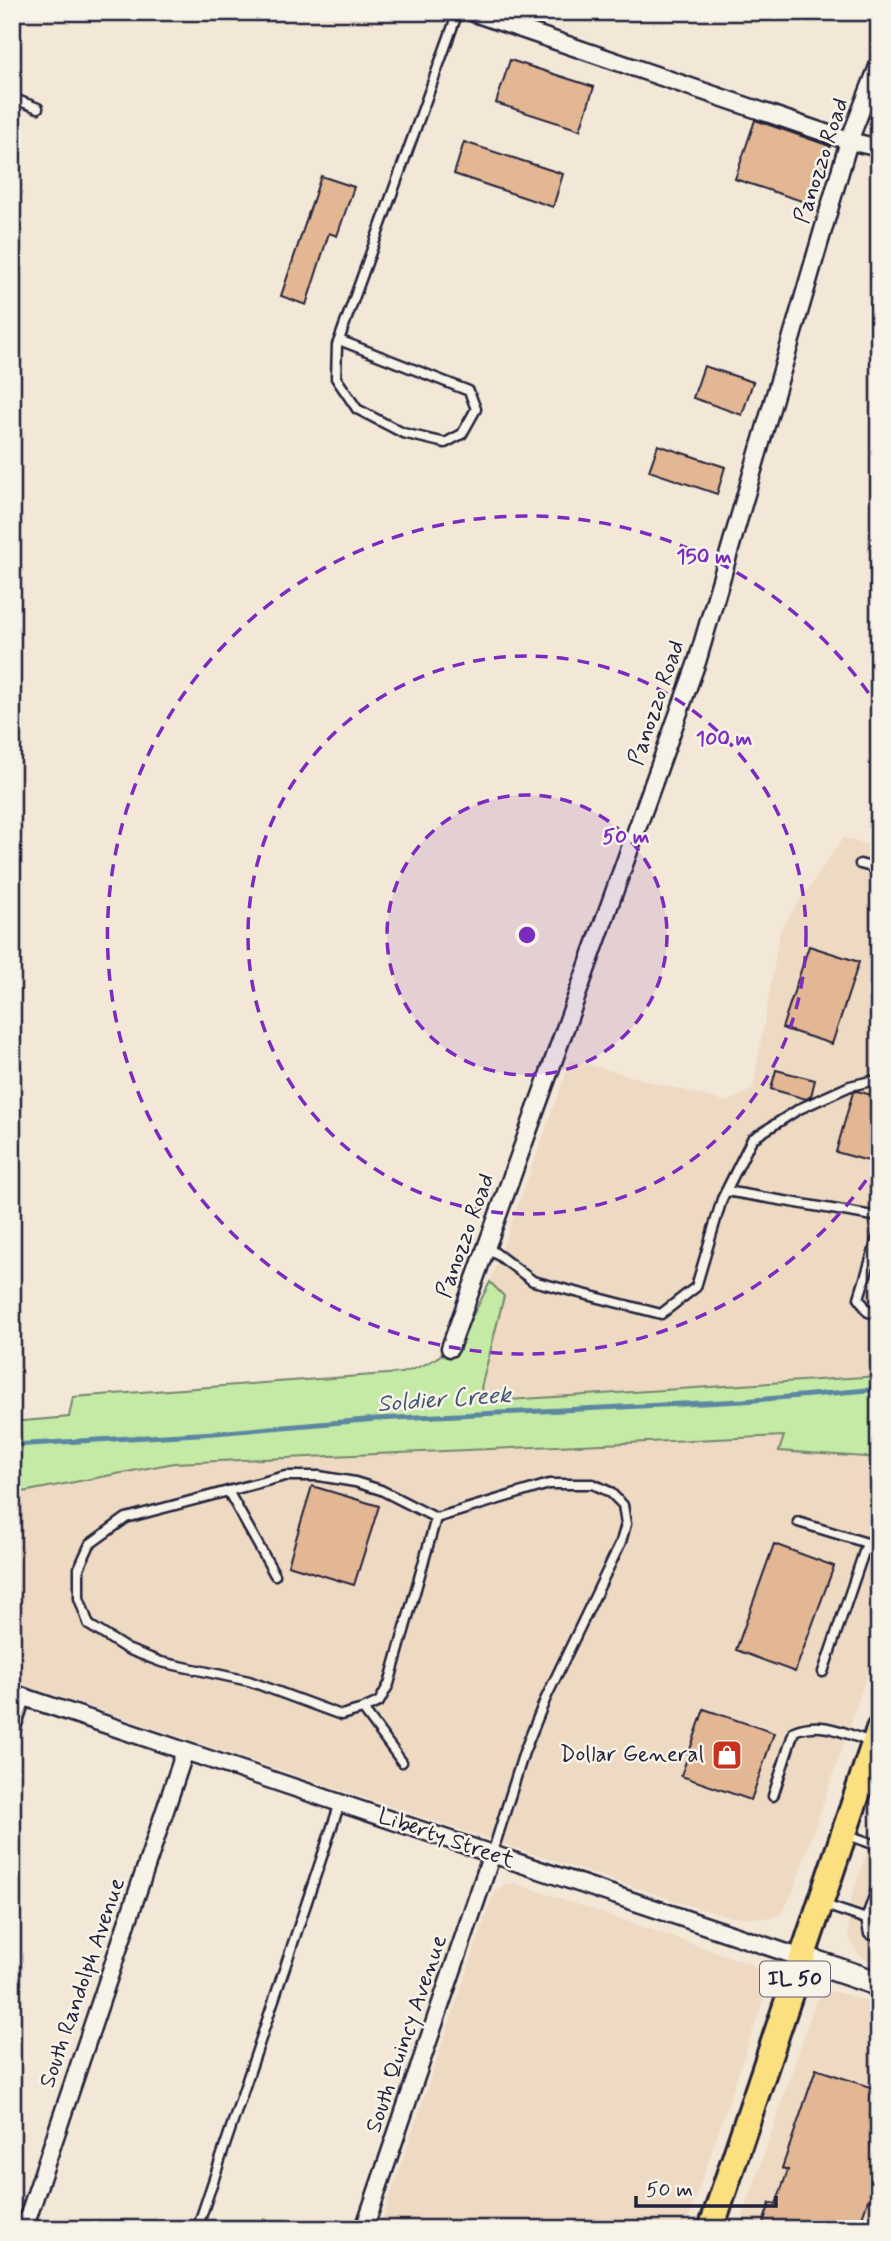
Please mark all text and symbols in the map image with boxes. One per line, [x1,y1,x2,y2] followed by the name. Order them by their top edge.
[788,94,856,228] street label: Panozzo Road
[676,543,732,571] text: 150 m
[622,637,692,769] street label: Panozzo Road
[696,725,752,753] text: 100 m
[603,823,650,851] text: 50 m
[515,923,539,947] centre of rings
[430,1170,502,1302] street label: Panozzo Road
[376,1380,514,1420] water label: Soldier Creek
[710,1738,744,1772] shop icon: Dollar General
[560,1740,704,1770] place label: Dollar General
[374,1802,519,1877] street label: Liberty Street
[33,1874,133,2092] street label: South Randolph Avenue
[359,1931,455,2137] street label: South Quincy Avenue
[760,1962,830,1996] road number: IL 50
[636,2164,776,2208] scale bar
[646,2176,693,2204] text: 50 m

